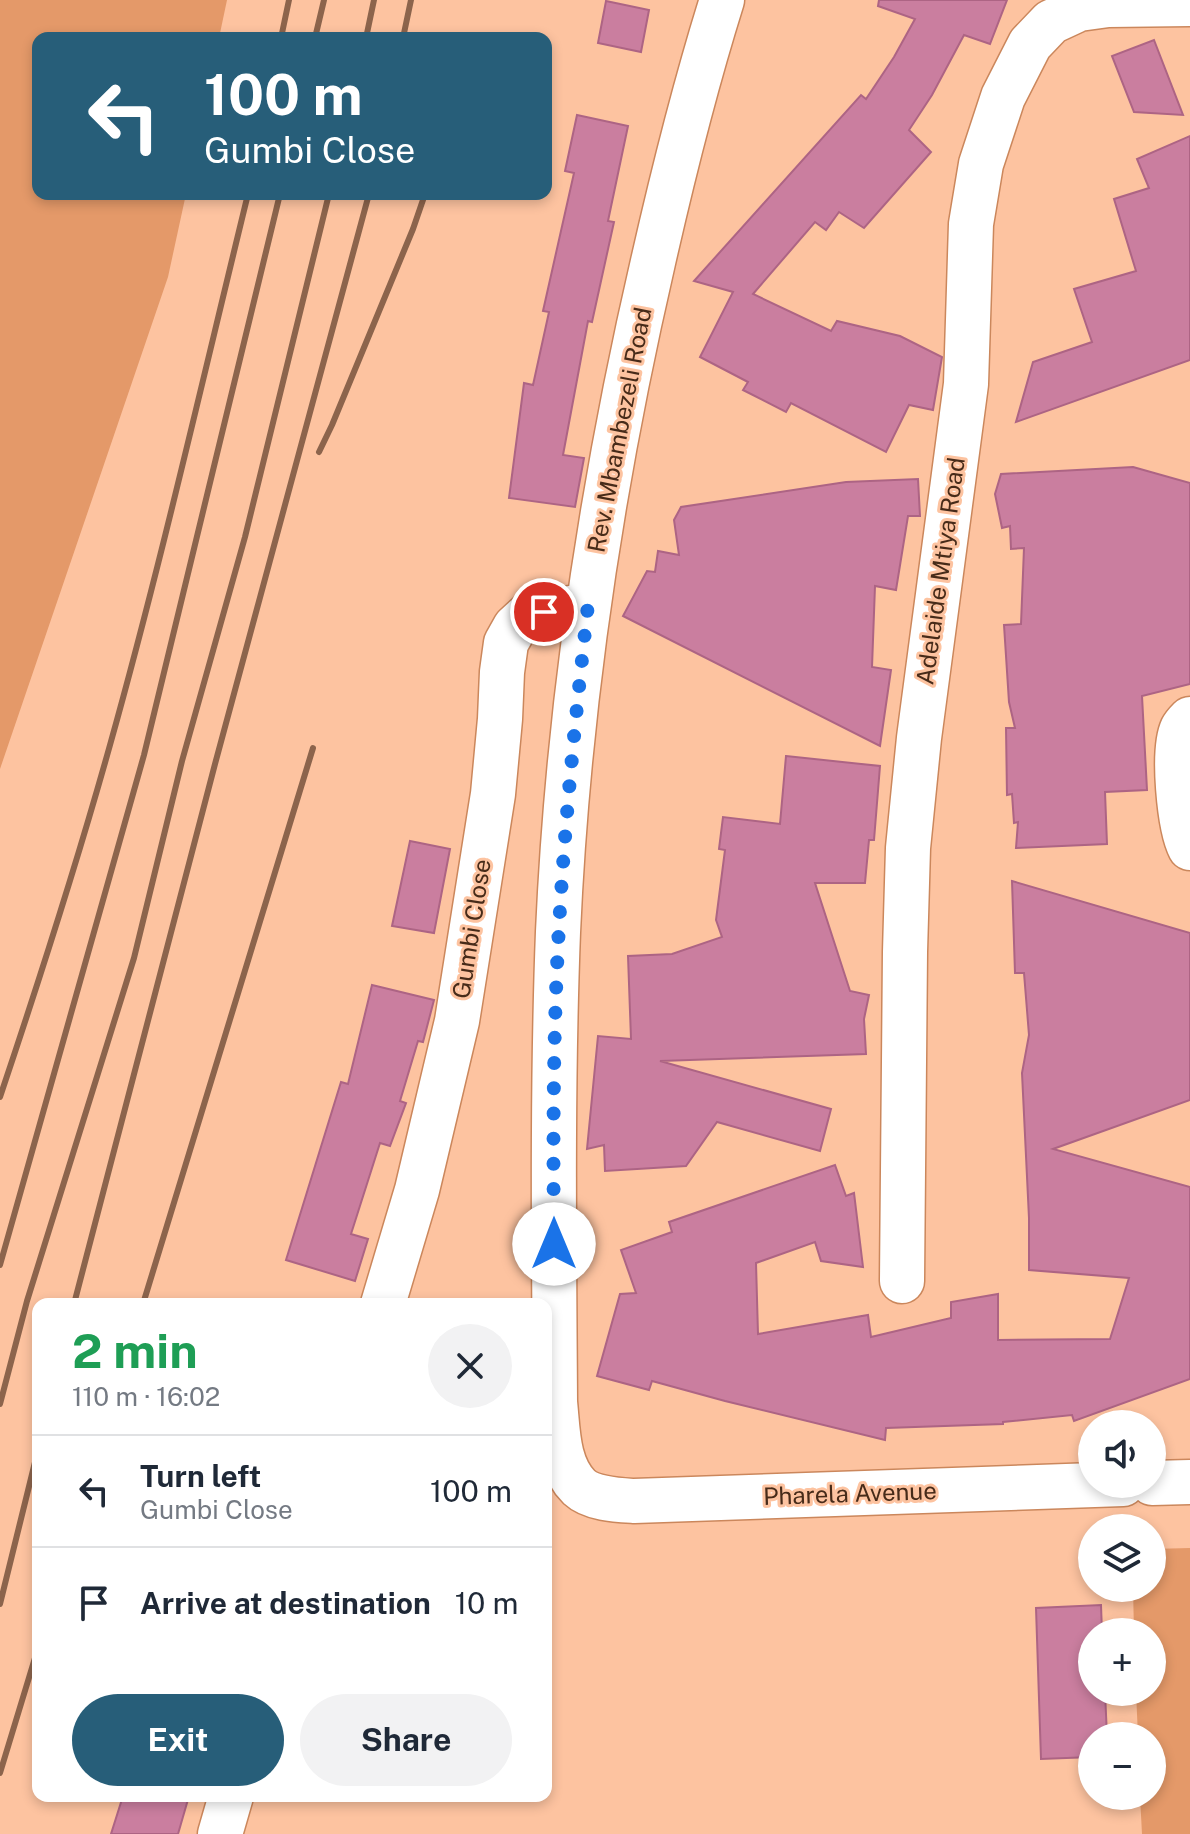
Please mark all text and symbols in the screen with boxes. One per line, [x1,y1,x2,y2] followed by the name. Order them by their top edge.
[204,62,363,128] text: 100 m
[72,64,176,168] icon: left
[204,129,415,171] text: Gumbi Close
[582,305,657,555] street label: Rev. Mbambezeli Road
[910,455,970,686] street label: Adelaide Mtiya Road
[510,578,578,646] pin
[522,590,566,634] icon: arrive
[446,857,496,1001] street label: Gumbi Close
[512,1202,596,1286] position arrow
[72,1322,198,1379] text: 2 min
[428,1324,512,1408] button: close
[72,1381,220,1412] text: 110 m · 16:02
[1078,1410,1166,1810] map controls
[1078,1410,1166,1498] button: sound
[140,1458,261,1494] text: Turn left
[72,1469,116,1513] icon: left
[430,1473,512,1509] text: 100 m
[763,1476,937,1510] street label: Pharela Avenue
[140,1494,293,1525] text: Gumbi Close
[1078,1514,1166,1602] button: layers
[72,1581,116,1625] icon: arrive
[140,1585,431,1621] text: Arrive at destination
[455,1585,519,1621] text: 10 m
[1078,1618,1166,1706] button: +
[72,1694,284,1786] button: Exit
[300,1694,512,1786] button: Share
[1078,1722,1166,1810] button: −

